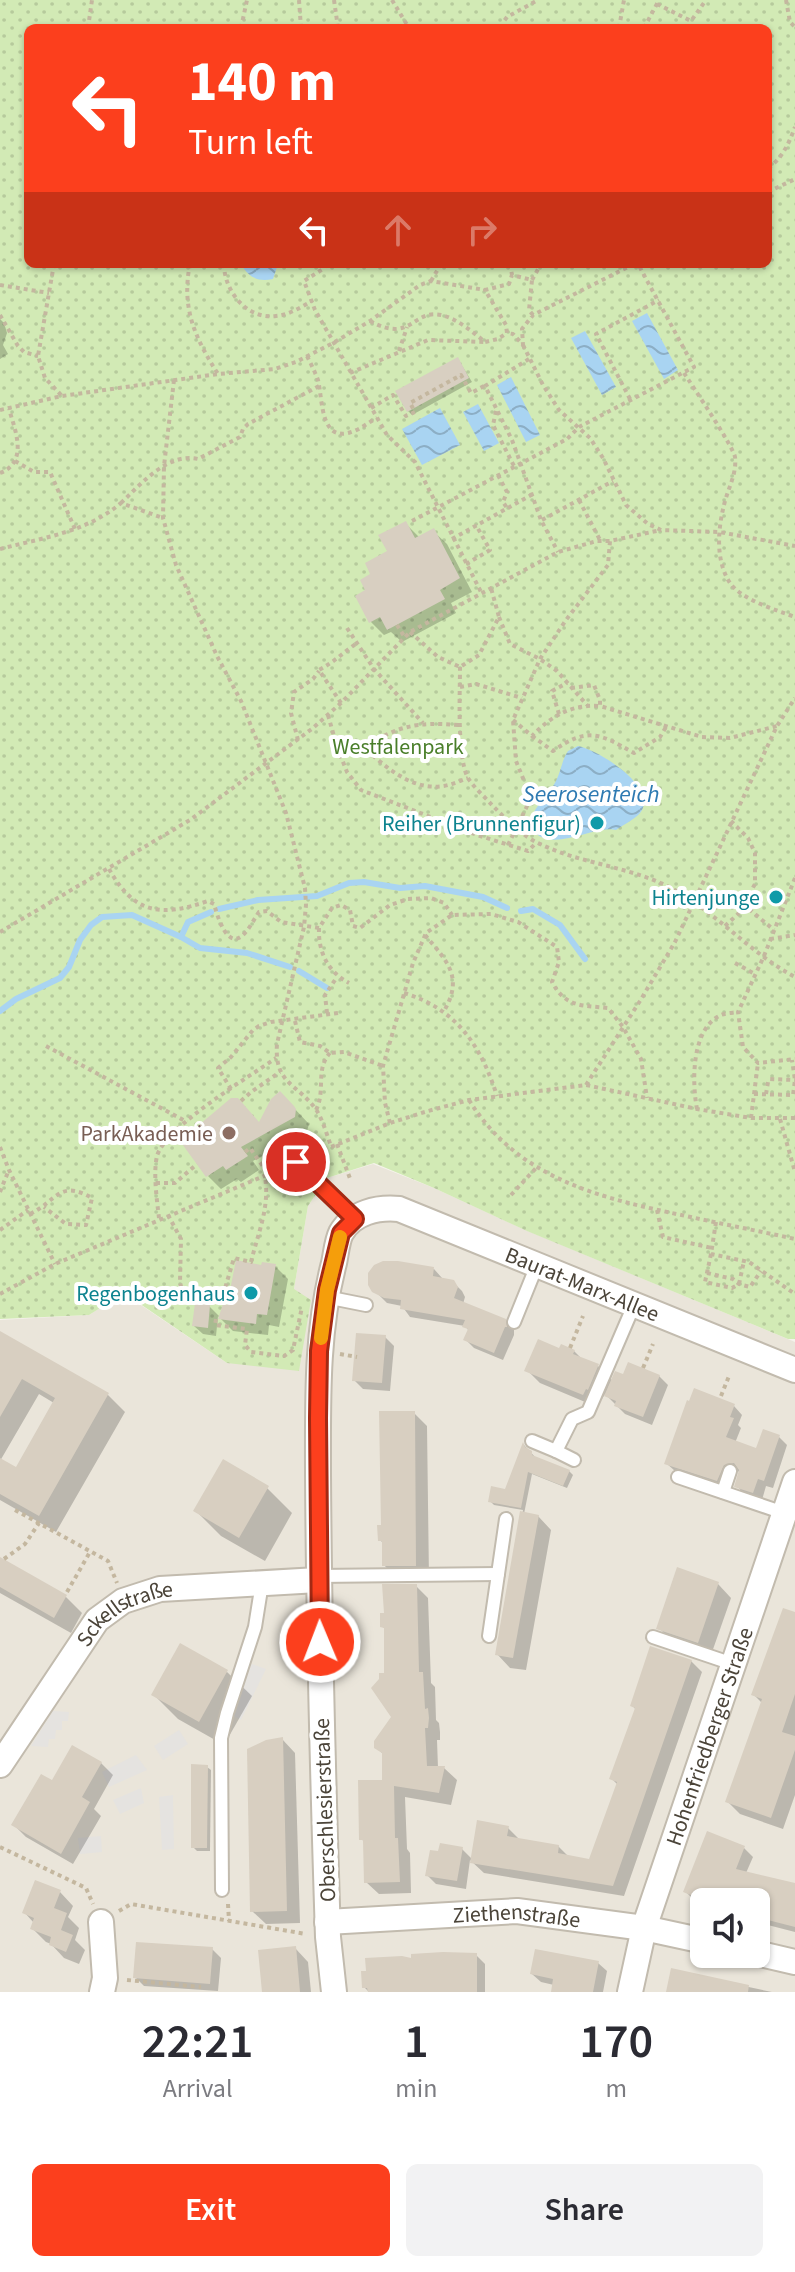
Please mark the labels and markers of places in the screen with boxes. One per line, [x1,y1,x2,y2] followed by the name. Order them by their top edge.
[382,808,581,840] place label: Reiher (Brunnenfigur)
[588,814,606,832] marker: Reiher (Brunnenfigur)
[651,882,760,914] place label: Hirtenjunge
[767,888,785,906] marker: Hirtenjunge
[80,1118,213,1150] place label: ParkAkademie
[220,1124,238,1142] marker: ParkAkademie
[262,1128,330,1196] pin
[76,1278,235,1310] place label: Regenbogenhaus
[242,1284,260,1302] marker: Regenbogenhaus

